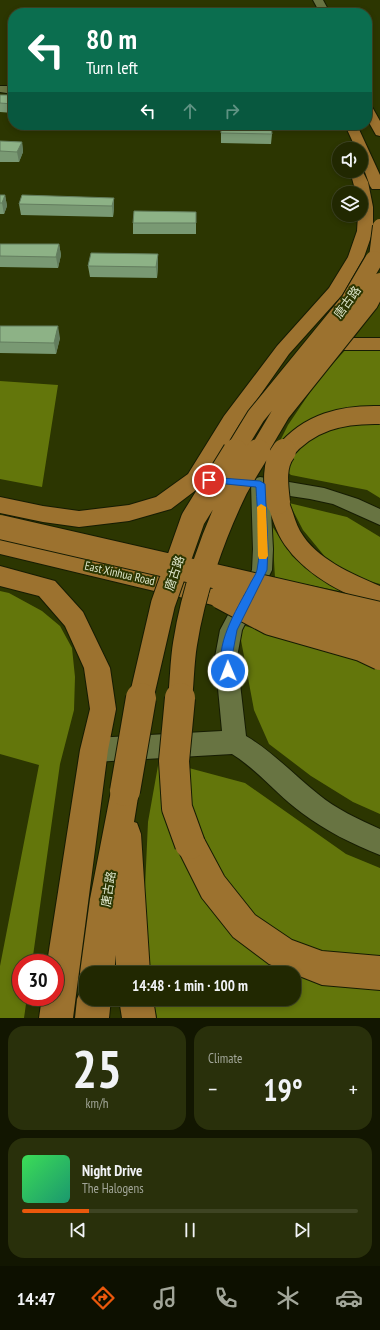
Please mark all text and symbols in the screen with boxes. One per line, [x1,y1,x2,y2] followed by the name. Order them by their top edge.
[86,20,137,57] text: 80 m
[20,24,72,76] icon: left
[86,56,138,79] text: Turn left
[137,100,159,122] icon: left
[179,100,201,122] icon: ahead
[221,100,243,122] icon: right
[332,142,368,222] map controls
[332,142,368,178] button: sound
[332,186,368,222] button: layers
[330,283,364,321] street label: 唐古路
[192,463,226,497] pin
[198,469,220,491] icon: arrive
[161,554,187,592] street label: 唐古路
[83,558,157,588] street label: East Xinhua Road
[207,650,249,692] position arrow
[98,870,118,908] street label: 唐古路
[12,954,64,1006] speed limit sign: 30
[132,976,248,995] text: 14:48 · 1 min · 100 m
[72,1035,122,1102] text: 25
[208,1050,242,1067] text: Climate
[263,1070,303,1109] text: 19°
[208,1075,217,1103] text: −
[349,1075,358,1103] text: +
[85,1095,109,1112] text: km/h
[82,1161,142,1180] text: Night Drive
[82,1180,144,1197] text: The Halogens
[67,1219,89,1241] icon: previous
[179,1219,201,1241] icon: pause
[291,1219,313,1241] icon: next
[89,1284,117,1312] icon: directions
[151,1284,179,1312] icon: music
[212,1284,240,1312] icon: phone
[274,1284,302,1312] icon: climate
[335,1284,363,1312] icon: car
[17,1287,56,1310] text: 14:47

